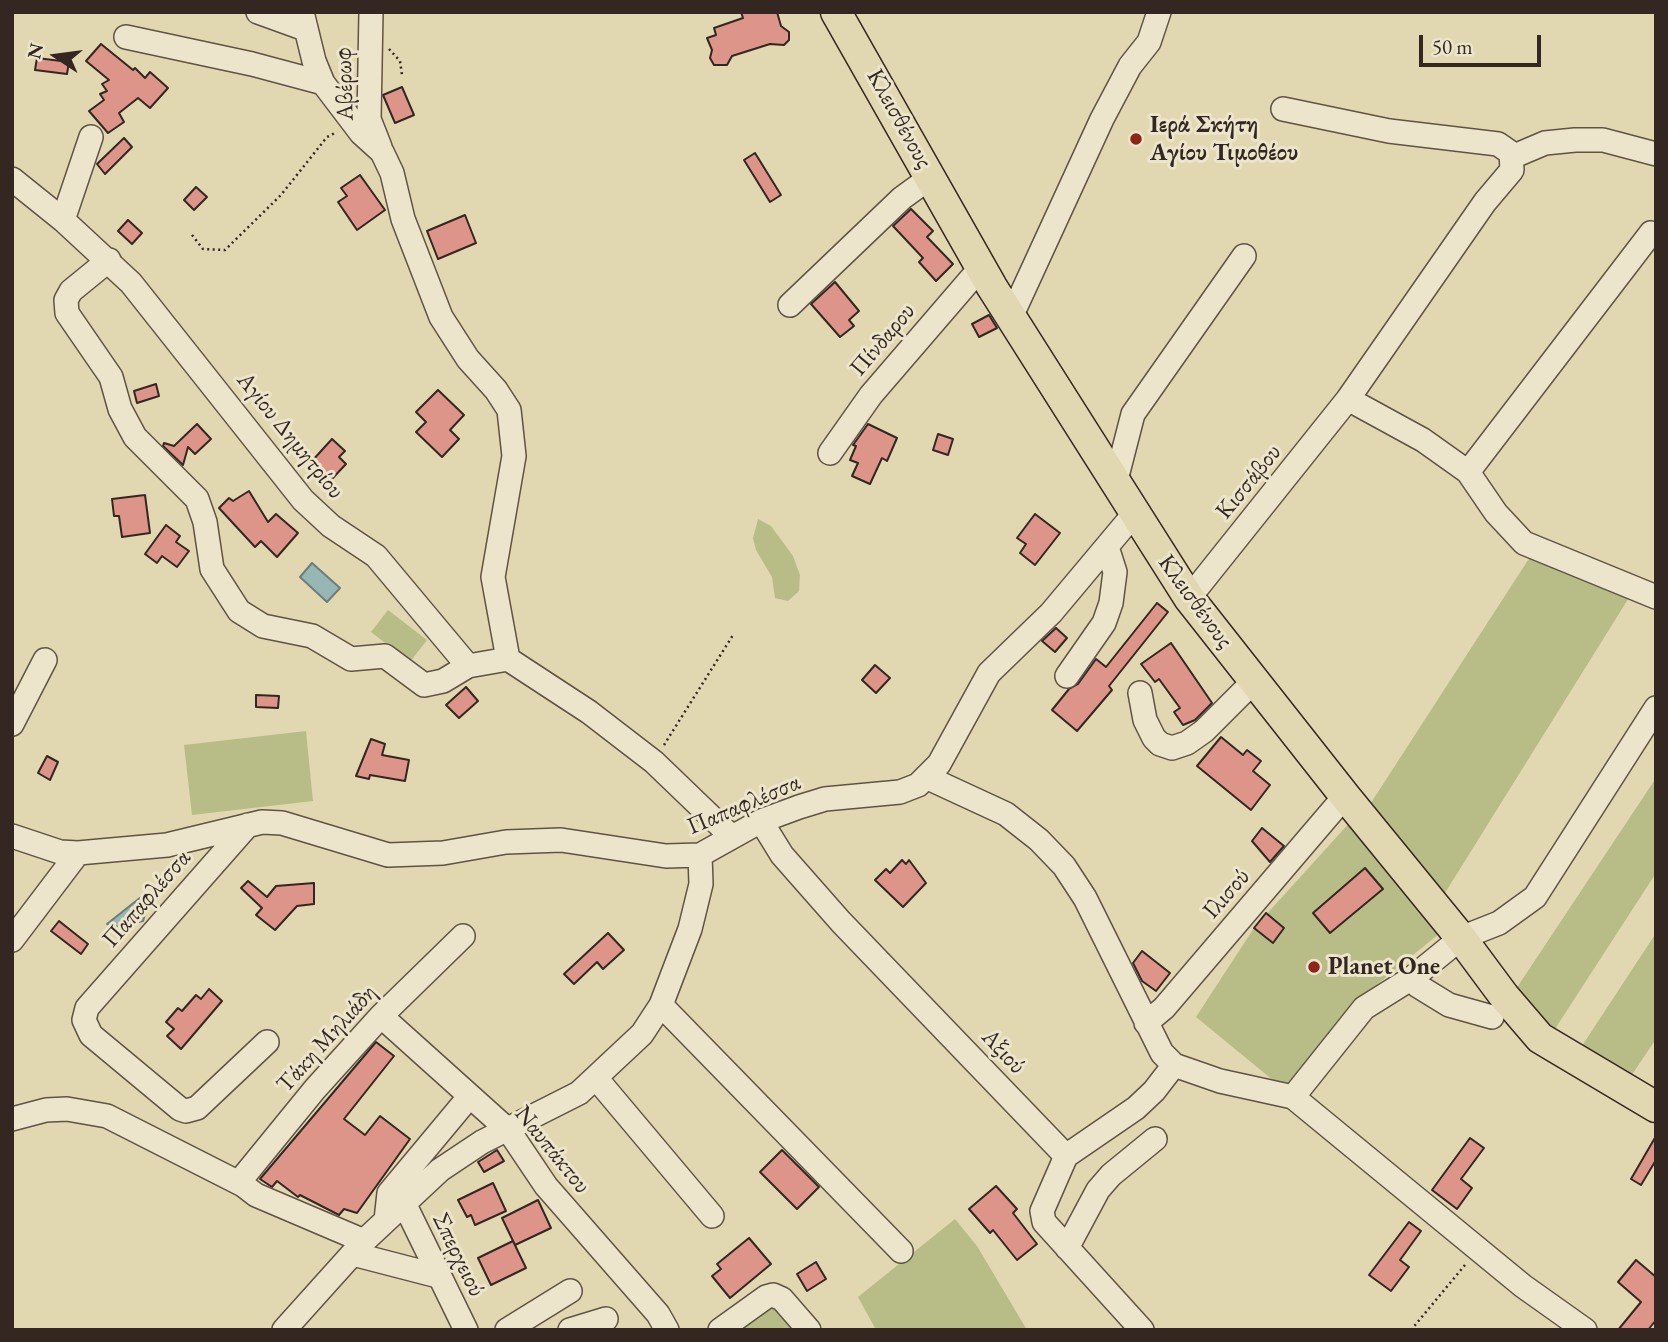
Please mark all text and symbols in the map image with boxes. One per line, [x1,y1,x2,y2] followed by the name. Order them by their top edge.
[21,21,91,91] north arrow
[1423,21,1546,65] scale bar
[1432,33,1473,60] text: 50 m
[21,41,49,61] text: N
[329,47,361,121] street label: Αβέρωφ
[860,64,938,174] street label: Κλεισθένους
[1150,111,1298,167] place label: Ιερά Σκήτη Αγίου Τιμοθέου
[1128,131,1144,147] marker: Ιερά Σκήτη Αγίου Τιμοθέου
[844,298,922,382] street label: Πίνδαρου
[230,367,350,505] street label: Αγίου Δημητρίου
[1210,439,1288,525] street label: Κισσάβου
[1151,549,1239,655] street label: Κλεισθένους
[683,768,805,842] street label: Παπαφλέσσα
[97,844,197,954] street label: Παπαφλέσσα
[1198,863,1256,925] street label: Ιλισού
[1328,953,1440,981] place label: Planet One
[1306,959,1322,975] marker: Planet One
[271,979,383,1099] street label: Τάκη Μηλιάδη
[975,1023,1031,1081] street label: Αξιού
[508,1100,596,1200] street label: Ναυπάκτου
[425,1208,491,1302] street label: Σπερχειού

